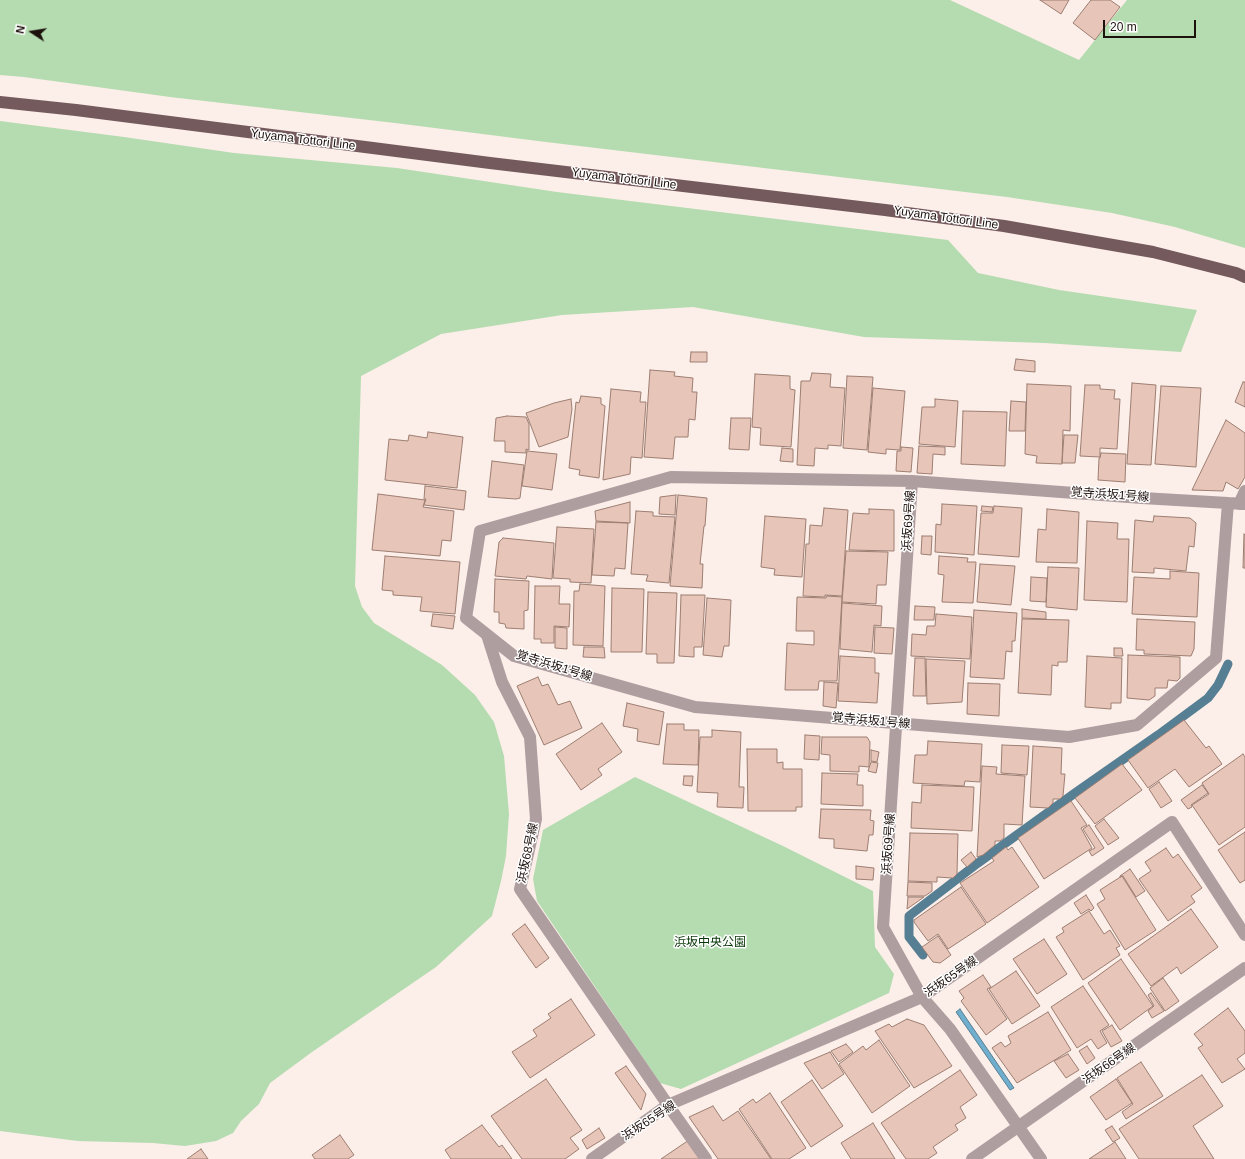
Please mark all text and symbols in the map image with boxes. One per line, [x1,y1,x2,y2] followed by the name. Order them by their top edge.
[12,12,52,52] north arrow
[1105,12,1198,38] scale bar
[1110,20,1137,34] text: 20 m
[14,24,27,35] text: N
[250,126,356,154] street label: Yuyama Tottori Line
[571,165,677,193] street label: Yuyama Tottori Line
[893,204,999,232] street label: Yuyama Tottori Line
[1070,485,1150,505] street label: 覚寺浜坂1号線
[900,490,918,552] street label: 浜坂69号線
[514,648,594,684] street label: 覚寺浜坂1号線
[831,710,911,732] street label: 覚寺浜坂1号線
[880,813,898,875] street label: 浜坂69号線
[515,821,541,885] street label: 浜坂68号線
[674,936,746,950] park label: 浜坂中央公園
[922,954,980,1000] street label: 浜坂65号線
[1080,1041,1138,1087] street label: 浜坂66号線
[619,1098,679,1144] street label: 浜坂65号線

